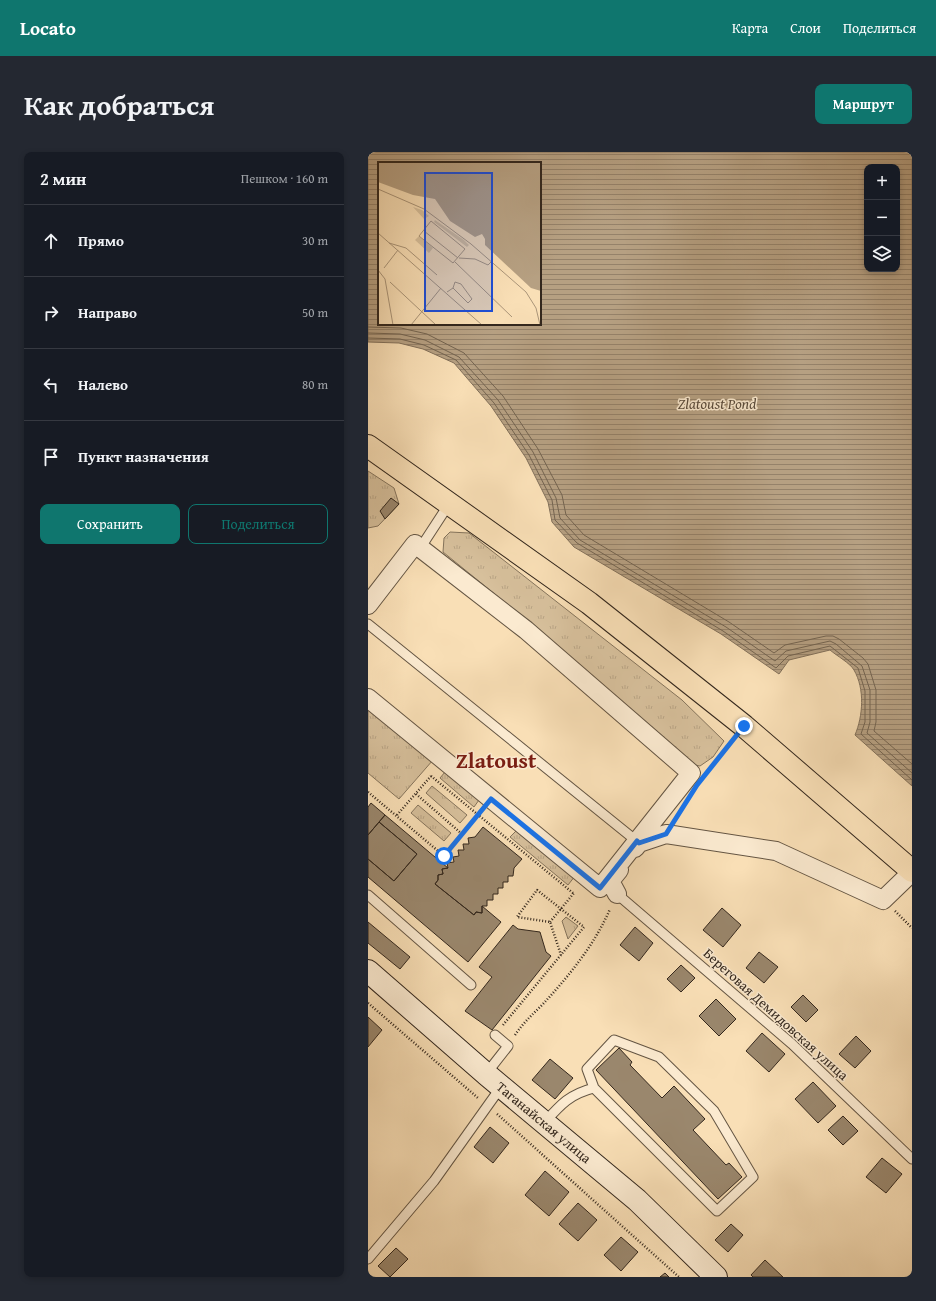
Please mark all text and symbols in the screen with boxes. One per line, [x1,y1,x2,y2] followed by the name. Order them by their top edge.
[20,14,76,42] text: Locato
[732,18,768,38] text: Карта
[790,18,821,38] text: Слои
[843,18,916,38] text: Поделиться
[24,84,214,125] text: Как добраться
[815,84,912,124] button: Маршрут
[378,162,541,325] inset map
[864,164,900,272] map controls
[864,164,900,200] button: +
[40,166,86,191] text: 2 мин
[241,169,328,188] text: Пешком · 160 m
[864,200,900,236] button: −
[40,230,62,252] icon: ahead
[78,230,124,251] text: Прямо
[302,231,328,250] text: 30 m
[864,236,900,272] button: layers
[40,302,62,324] icon: right
[78,302,137,323] text: Направо
[302,303,328,322] text: 50 m
[40,374,62,396] icon: left
[78,374,128,395] text: Налево
[302,375,328,394] text: 80 m
[678,393,756,414] water label: Zlatoust Pond
[40,446,62,468] icon: arrive
[78,446,209,467] text: Пункт назначения
[40,504,180,544] button: Сохранить
[188,504,328,544] button: Поделиться
[735,717,753,735] route end
[456,744,537,776] district label: Zlatoust
[435,847,453,865] route start
[699,943,853,1085] street label: Береговая Демидовская улица
[492,1077,596,1168] street label: Таганайская улица

